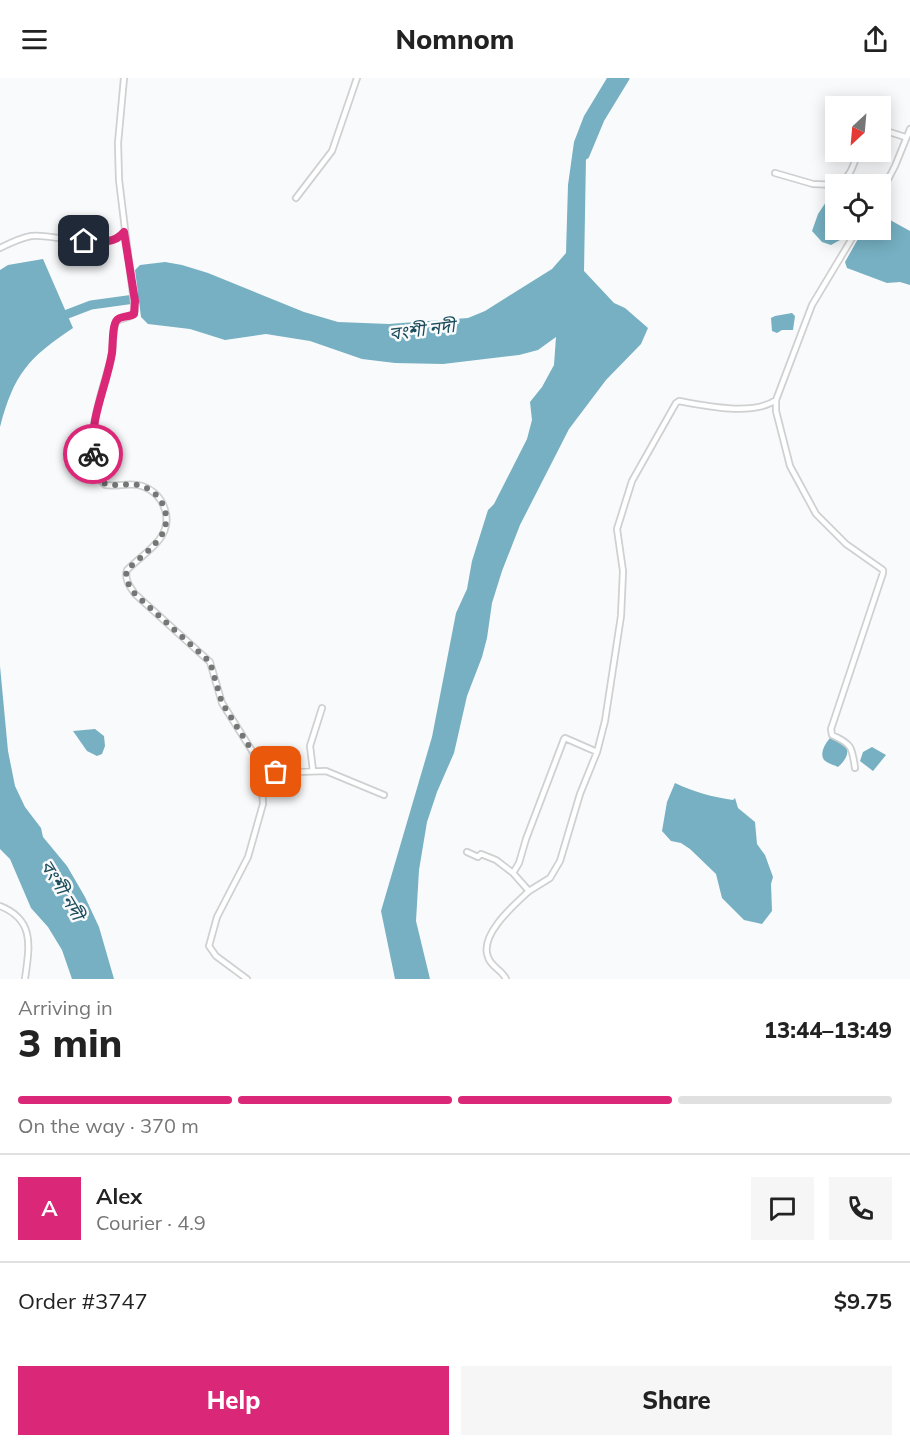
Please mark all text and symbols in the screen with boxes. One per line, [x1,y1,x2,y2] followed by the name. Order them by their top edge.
[396,22,514,56] text: Nomnom
[18,23,51,56] icon: menu
[859,23,892,56] icon: share
[825,96,891,162] north arrow
[825,96,891,240] map controls
[825,174,891,240] button: locate
[58,215,109,266] pin
[67,224,100,257] icon: home
[388,314,459,345] water label: বংশী নদী
[63,424,123,484] courier
[77,438,110,471] icon: bike
[250,746,301,797] pin
[259,755,292,788] icon: bag
[36,856,91,927] water label: বংশী নদী
[18,995,113,1020] text: Arriving in
[764,1016,892,1044] text: 13:44–13:49
[18,1018,123,1067] text: 3 min
[18,1113,199,1138] text: On the way · 370 m
[751,1177,814,1240] button: chat
[829,1177,892,1240] button: phone
[96,1182,142,1210] text: Alex
[41,1194,58,1222] text: A
[96,1210,206,1235] text: Courier · 4.9
[18,1287,148,1315] text: Order #3747
[834,1287,892,1315] text: $9.75
[18,1366,449,1435] button: Help
[461,1366,892,1435] button: Share

